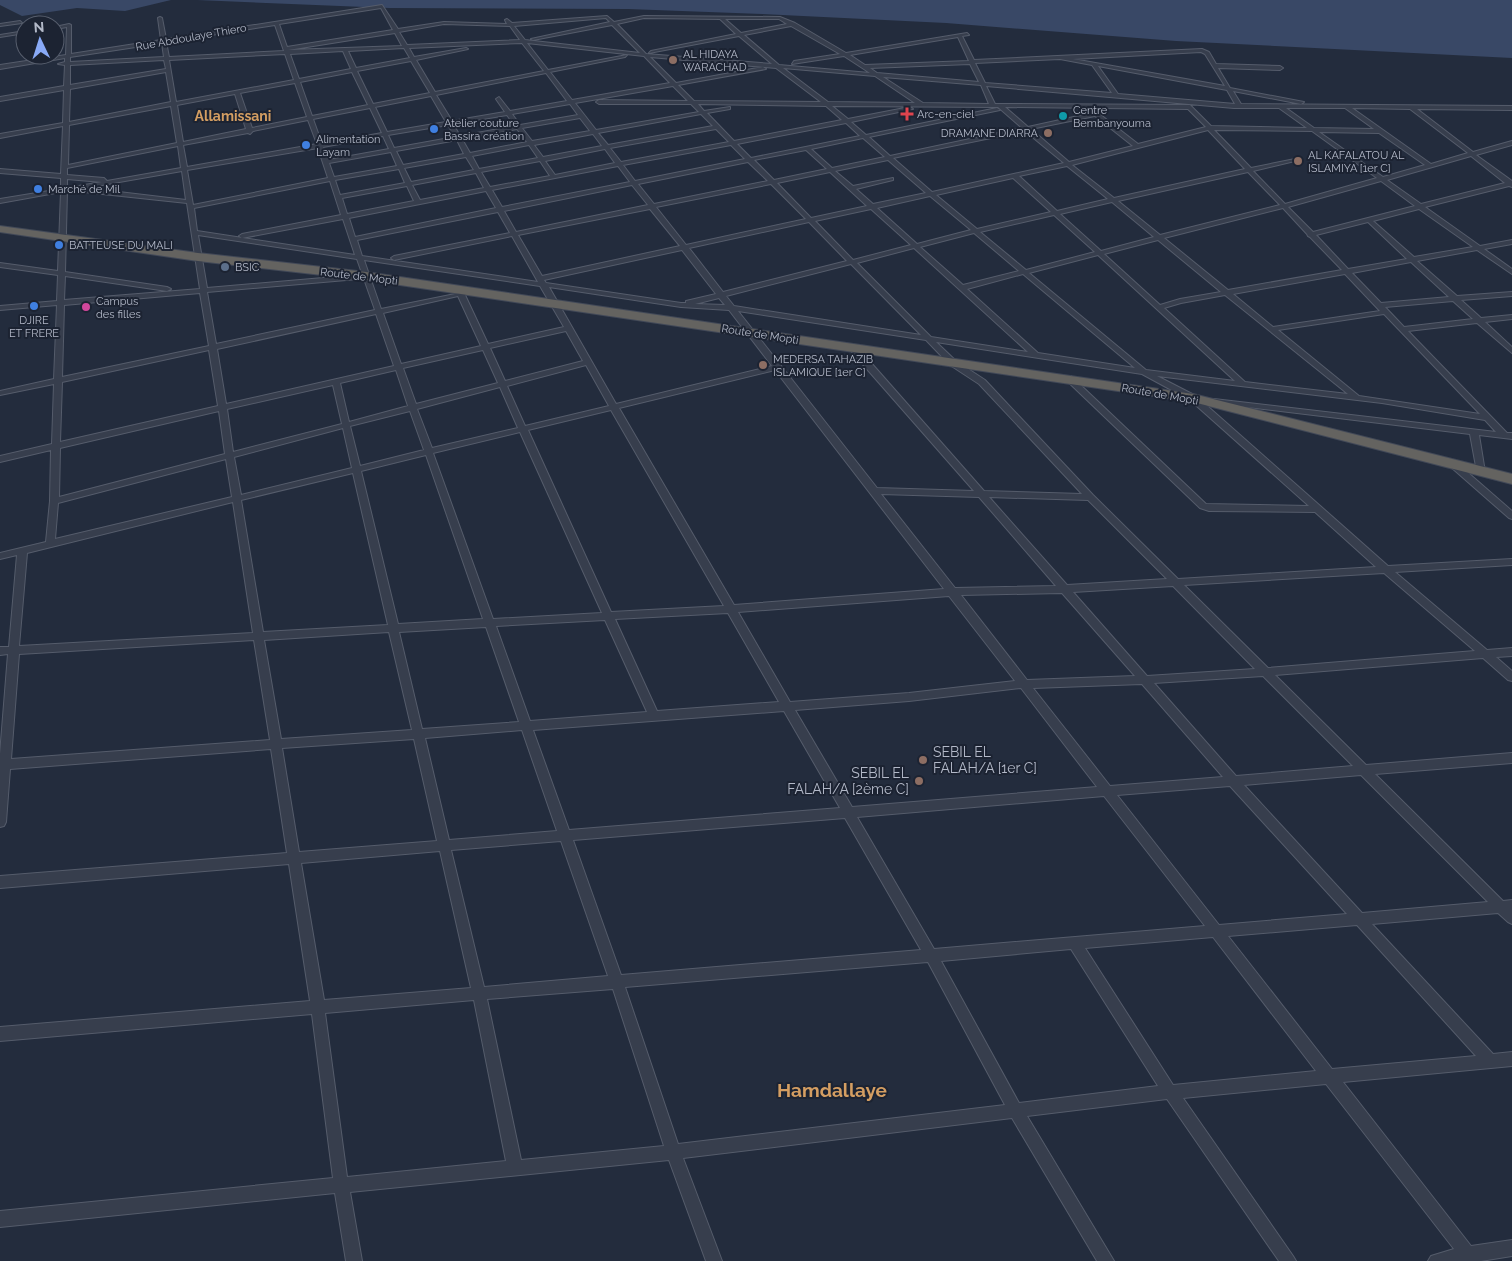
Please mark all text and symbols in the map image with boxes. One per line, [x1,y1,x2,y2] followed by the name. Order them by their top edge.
[15,15,65,65] north arrow
[33,19,45,35] text: N
[135,21,248,54] street label: Rue Abdoulaye Thiero
[683,48,747,74] place label: AL HIDAYA WARACHAD
[667,54,679,66] marker: AL HIDAYA WARACHAD
[1073,104,1151,130] place label: Centre Bembanyouma
[195,108,271,124] district label: Allamissani
[901,108,913,120] marker: Arc-en-ciel
[917,108,974,121] place label: Arc-en-ciel
[1057,110,1069,122] marker: Centre Bembanyouma
[444,117,524,143] place label: Atelier couture Bassira création
[428,123,440,135] marker: Atelier couture Bassira création
[941,127,1039,140] place label: DRAMANE DIARRA
[1042,127,1054,139] marker: DRAMANE DIARRA
[316,133,380,159] place label: Alimentation Layam
[300,139,312,151] marker: Alimentation Layam
[1308,149,1405,175] place label: AL KAFALATOU AL ISLAMIYA [1er C]
[1292,155,1304,167] marker: AL KAFALATOU AL ISLAMIYA [1er C]
[32,183,44,195] marker: Marché de Mil
[48,183,120,196] place label: Marché de Mil
[53,239,65,251] marker: BATTEUSE DU MALI
[69,239,173,252] place label: BATTEUSE DU MALI
[219,261,231,273] marker: BSIC
[235,261,260,274] place label: BSIC
[319,265,398,288] street label: Route de Mopti
[96,295,141,321] place label: Campus des filles
[28,300,40,312] marker: DJIRE ET FRERE
[80,301,92,313] marker: Campus des filles
[9,314,59,340] place label: DJIRE ET FRERE
[720,322,799,347] street label: Route de Mopti
[773,353,873,379] place label: MEDERSA TAHAZIB ISLAMIQUE [1er C]
[757,359,769,371] marker: MEDERSA TAHAZIB ISLAMIQUE [1er C]
[1120,381,1199,408] street label: Route de Mopti
[933,744,1037,776] place label: SEBIL EL FALAH/A [1er C]
[917,754,929,766] marker: SEBIL EL FALAH/A [1er C]
[787,765,909,797] place label: SEBIL EL FALAH/A [2ème C]
[913,775,925,787] marker: SEBIL EL FALAH/A [2ème C]
[777,1079,887,1101] district label: Hamdallaye

